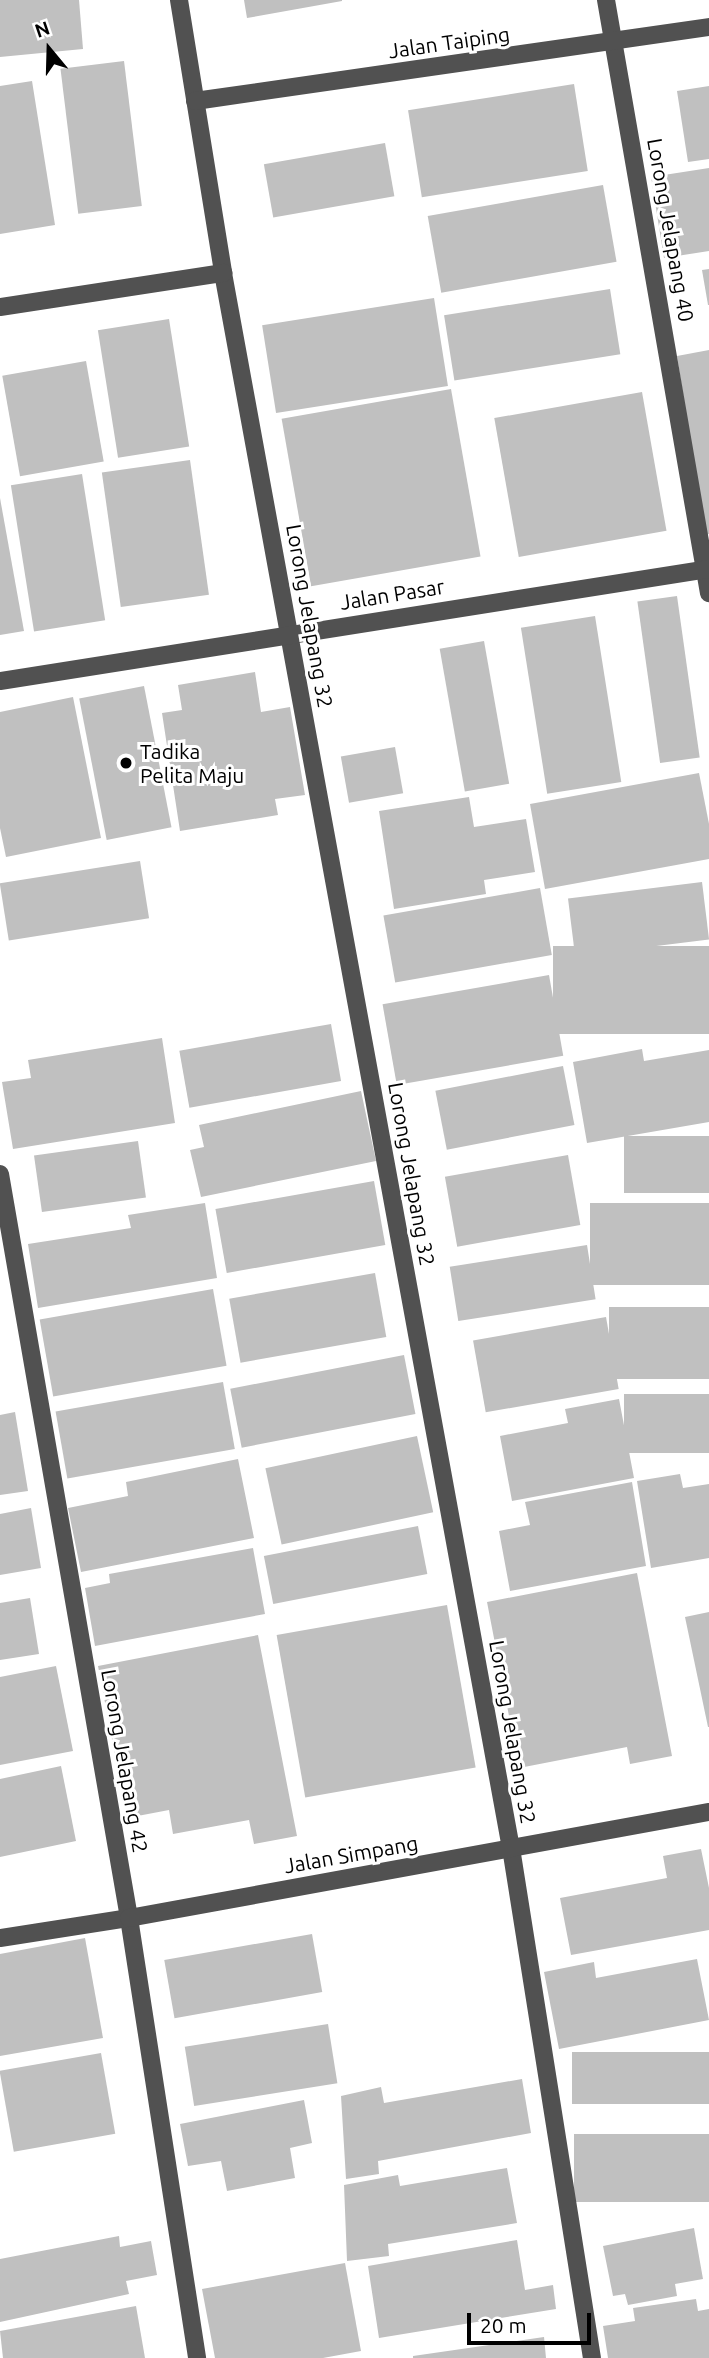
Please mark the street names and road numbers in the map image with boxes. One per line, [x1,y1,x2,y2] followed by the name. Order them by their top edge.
[387,21,511,63] street label: Jalan Taiping
[642,136,700,324] street label: Lorong Jelapang 40
[281,522,339,710] street label: Lorong Jelapang 32
[338,573,446,615] street label: Jalan Pasar
[383,1080,441,1268] street label: Lorong Jelapang 32
[484,1638,542,1826] street label: Lorong Jelapang 32
[96,1667,154,1855] street label: Lorong Jelapang 42
[282,1830,420,1878] street label: Jalan Simpang

